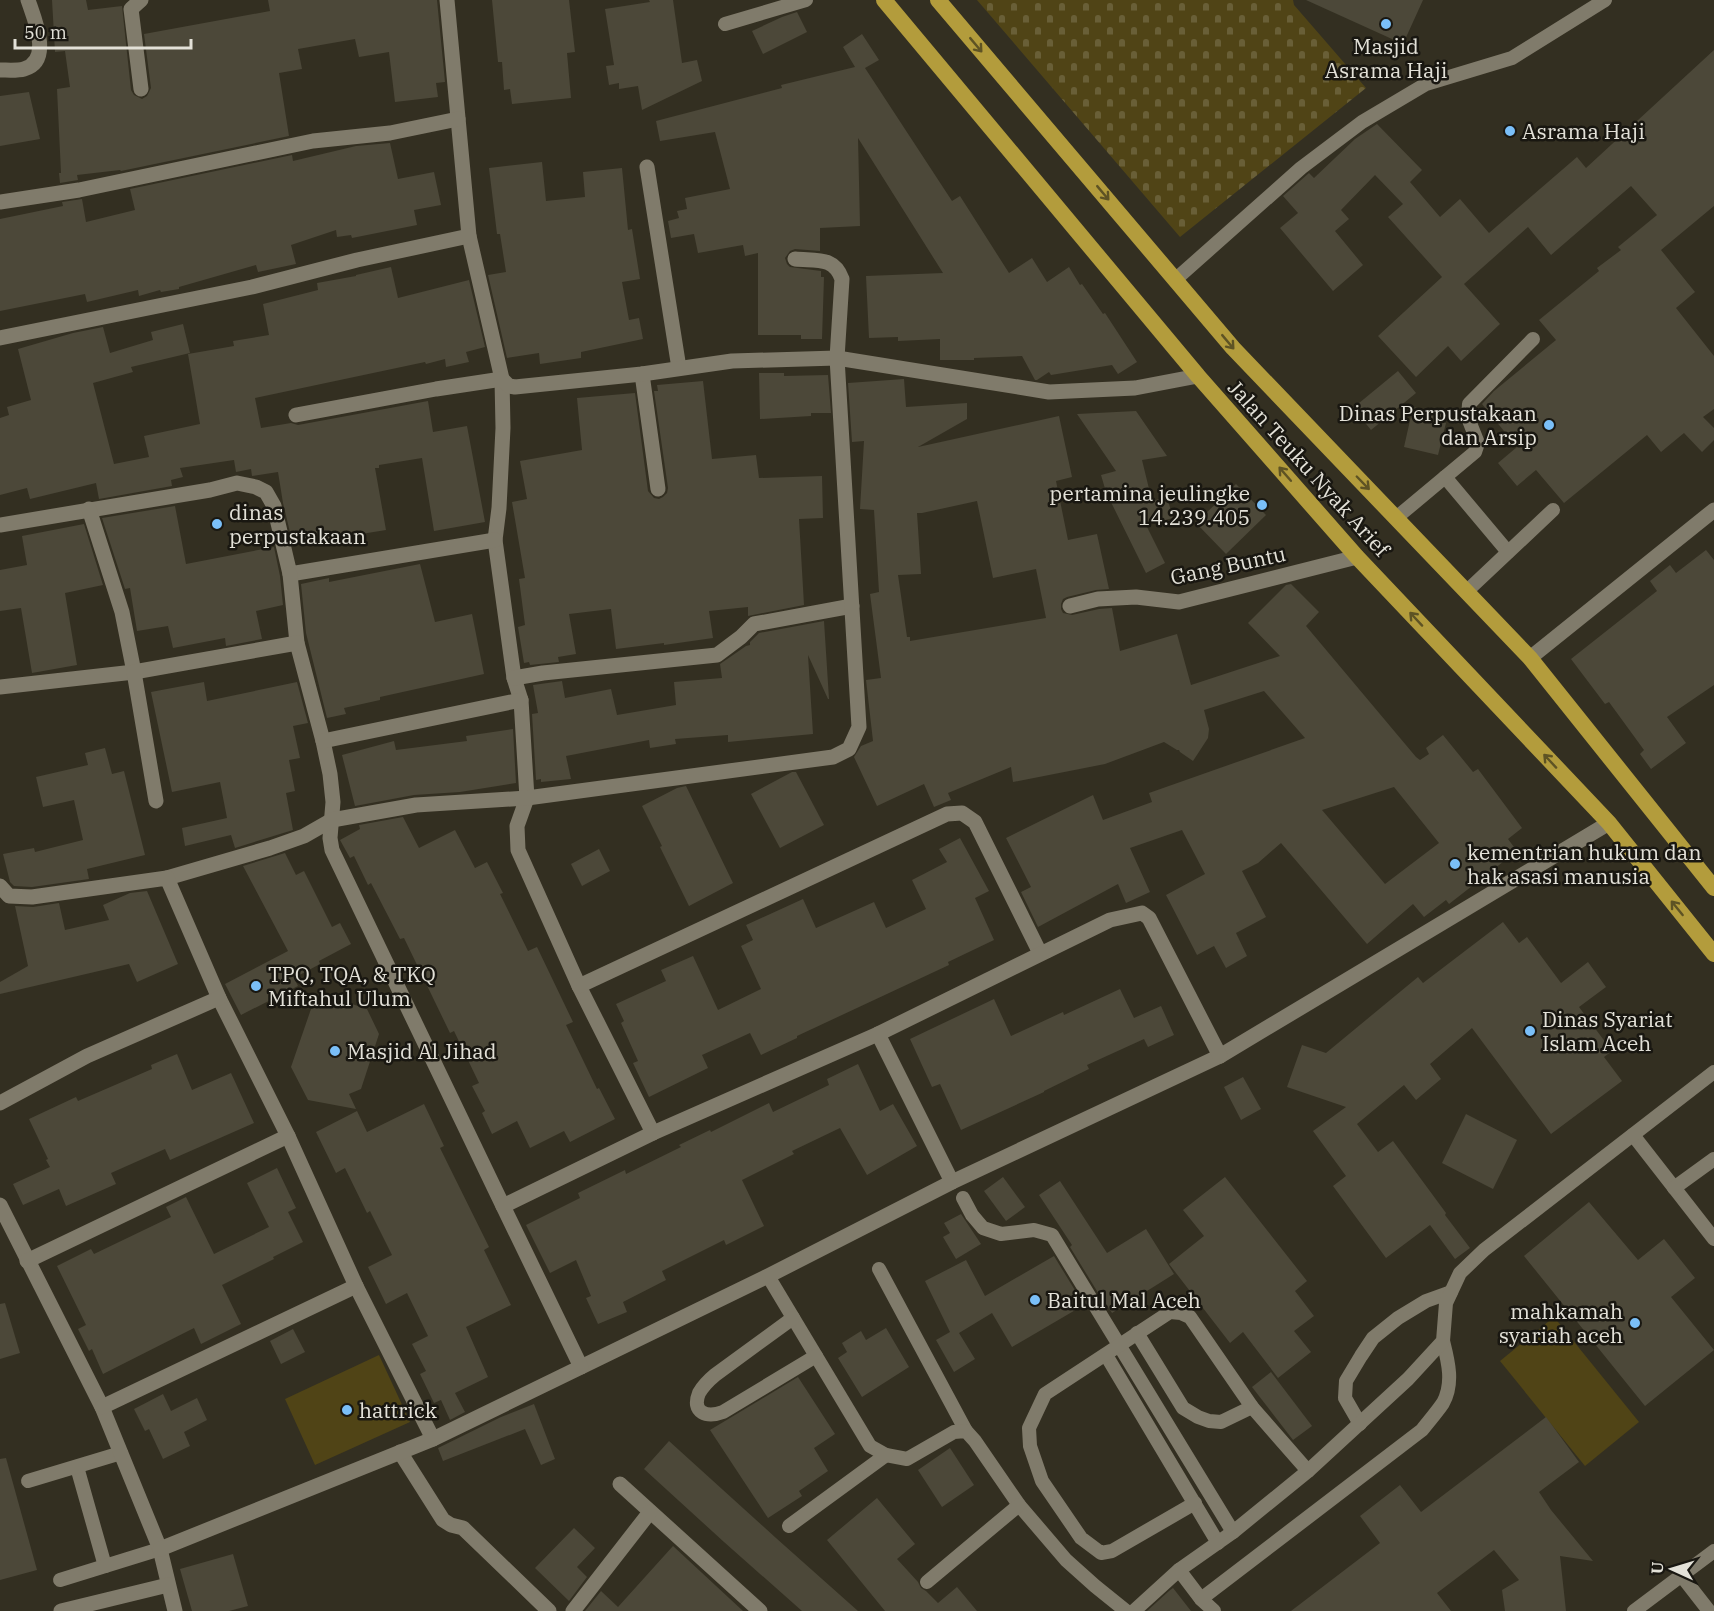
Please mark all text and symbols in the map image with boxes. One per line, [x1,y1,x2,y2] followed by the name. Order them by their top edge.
[15,12,190,50] scale bar
[1379,17,1393,31] marker: Masjid Asrama Haji
[24,21,67,44] text: 50 m
[1325,32,1447,84] place label: Masjid Asrama Haji
[970,37,983,53] one-way arrow
[1522,117,1645,145] place label: Asrama Haji
[1503,124,1517,138] marker: Asrama Haji
[1096,185,1110,200] one-way arrow
[1222,334,1235,350] one-way arrow
[1222,374,1397,564] street label: Jalan Teuku Nyak Arief
[1339,399,1537,451] place label: Dinas Perpustakaan dan Arsip
[1542,418,1556,432] marker: Dinas Perpustakaan dan Arsip
[1278,467,1292,482] one-way arrow
[1356,476,1370,491] one-way arrow
[1049,479,1250,531] place label: pertamina jeulingke 14.239.405
[229,498,366,550] place label: dinas perpustakaan
[1255,498,1269,512] marker: pertamina jeulingke 14.239.405
[210,517,224,531] marker: dinas perpustakaan
[1168,539,1288,591] street label: Gang Buntu
[1409,611,1423,626] one-way arrow
[1543,753,1557,768] one-way arrow
[1467,838,1702,890] place label: kementrian hukum dan hak asasi manusia
[1448,857,1462,871] marker: kementrian hukum dan hak asasi manusia
[1671,900,1684,916] one-way arrow
[268,960,436,1012] place label: TPQ, TQA, & TKQ Miftahul Ulum
[249,979,263,993] marker: TPQ, TQA, & TKQ Miftahul Ulum
[1542,1005,1673,1057] place label: Dinas Syariat Islam Aceh
[1523,1024,1537,1038] marker: Dinas Syariat Islam Aceh
[347,1037,497,1065] place label: Masjid Al Jihad
[328,1044,342,1058] marker: Masjid Al Jihad
[1047,1286,1201,1314] place label: Baitul Mal Aceh
[1028,1293,1042,1307] marker: Baitul Mal Aceh
[1499,1297,1623,1349] place label: mahkamah syariah aceh
[1628,1316,1642,1330] marker: mahkamah syariah aceh
[359,1396,438,1424] place label: hattrick
[340,1403,354,1417] marker: hattrick
[1642,1539,1702,1599] north arrow
[1647,1561,1667,1575] text: U

